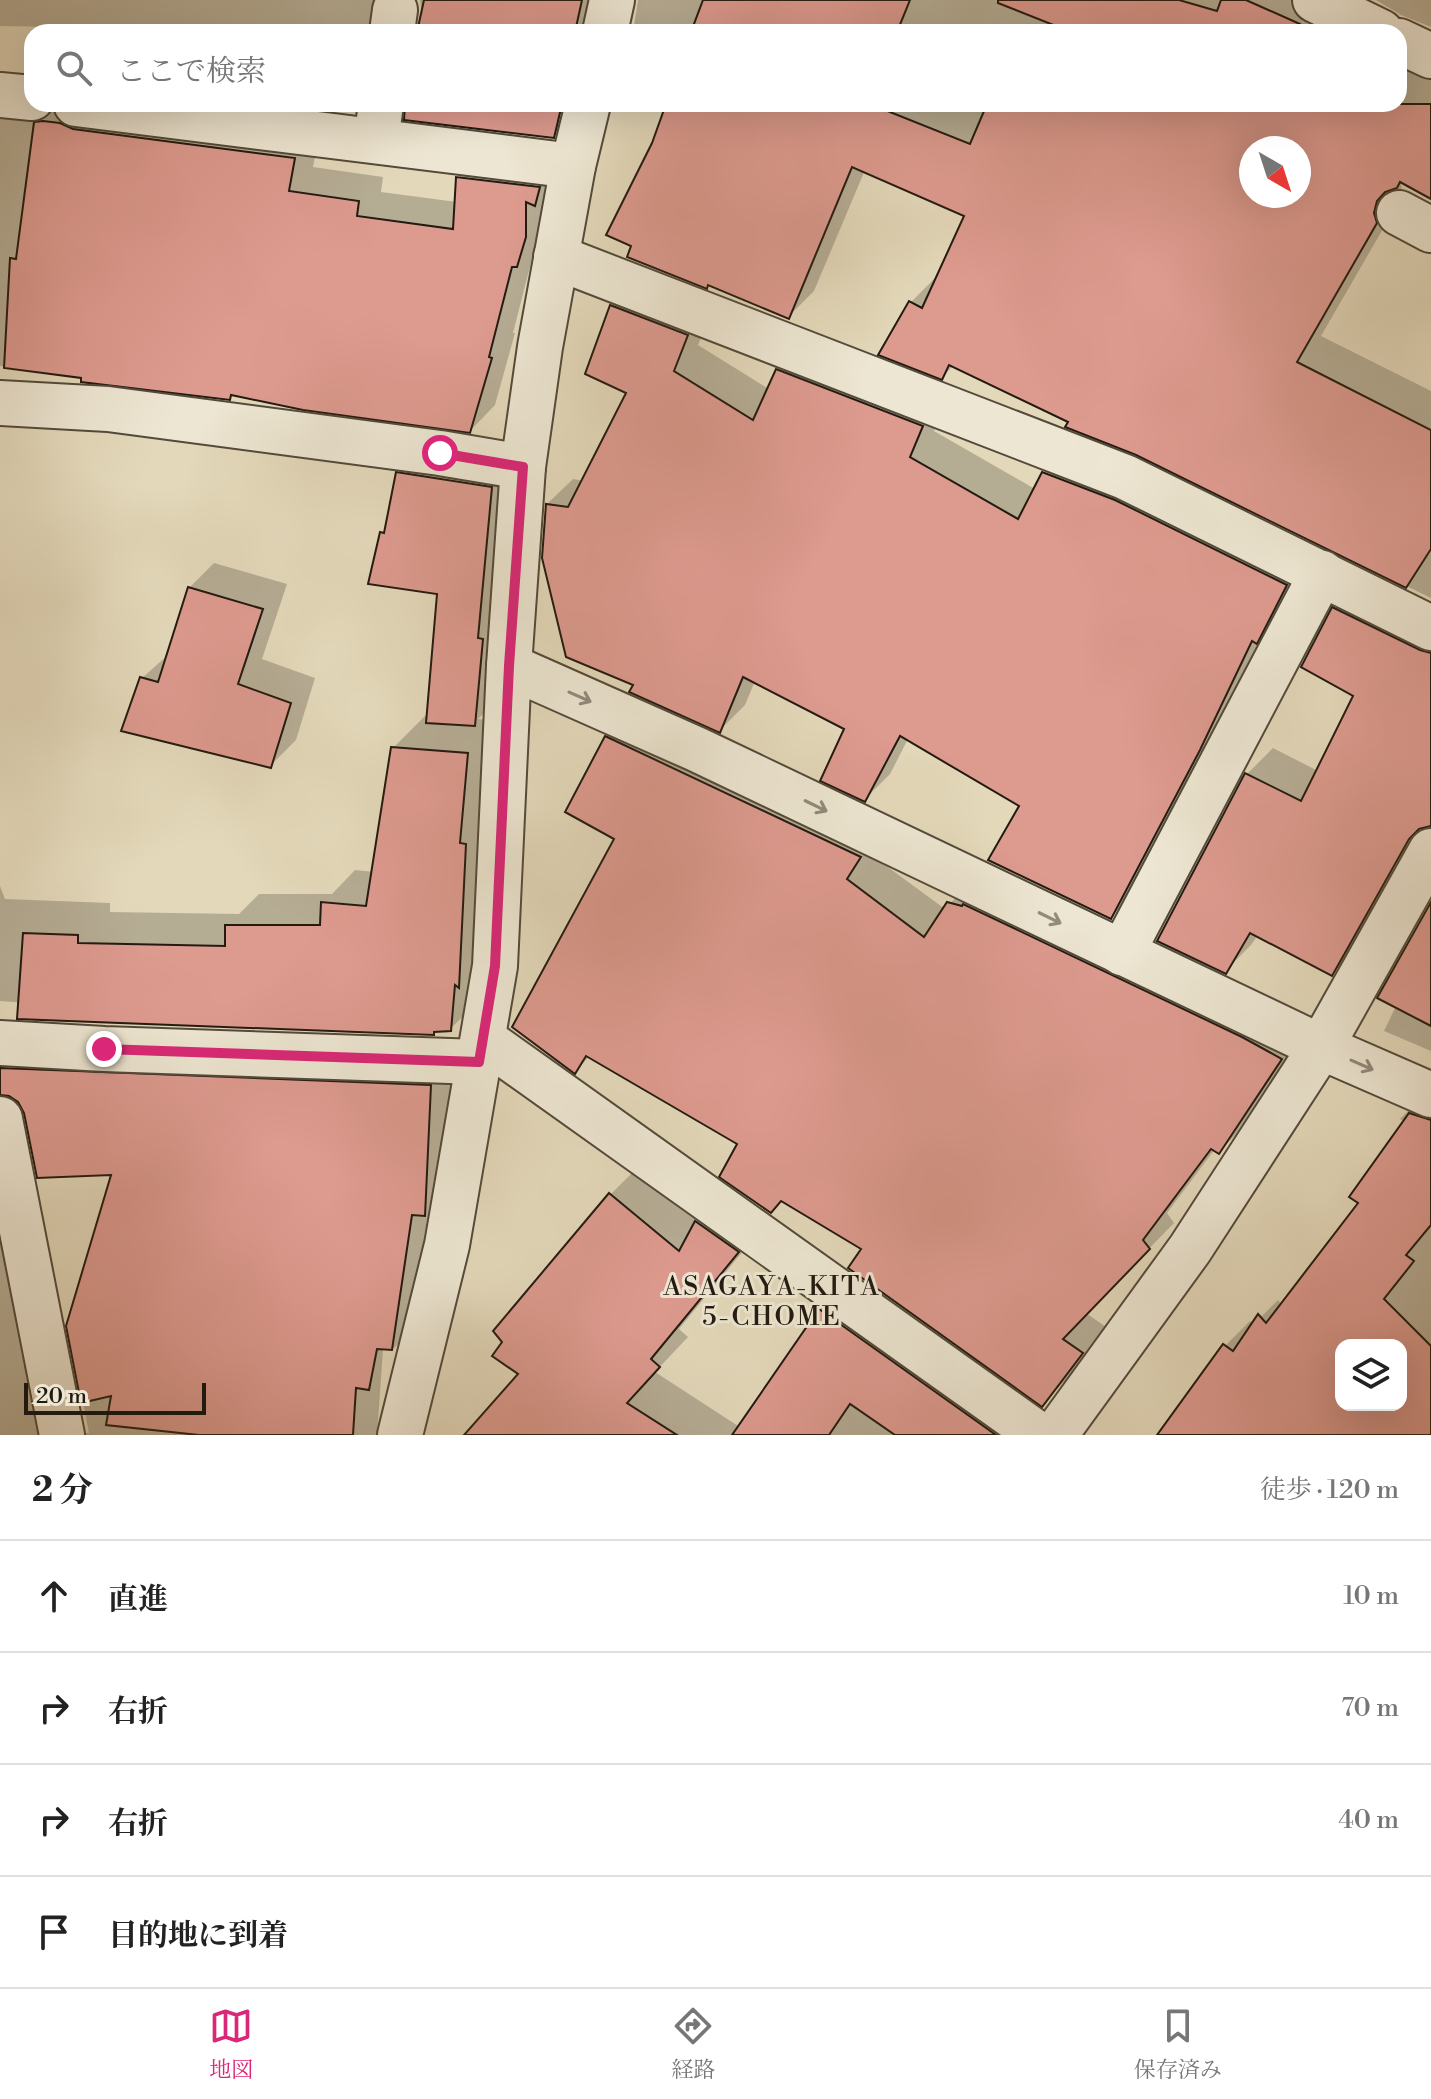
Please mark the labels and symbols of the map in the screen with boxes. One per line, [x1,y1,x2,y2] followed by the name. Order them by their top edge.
[1239,136,1311,208] north arrow
[422,435,458,471] route start
[567,691,592,706] one-way arrow
[804,799,828,814] one-way arrow
[1038,911,1062,926] one-way arrow
[86,1031,122,1067] route end
[1349,1058,1374,1073] one-way arrow
[662,1271,881,1333] district label: ASAGAYA-KITA 5-CHOME
[24,1379,206,1415] scale bar

